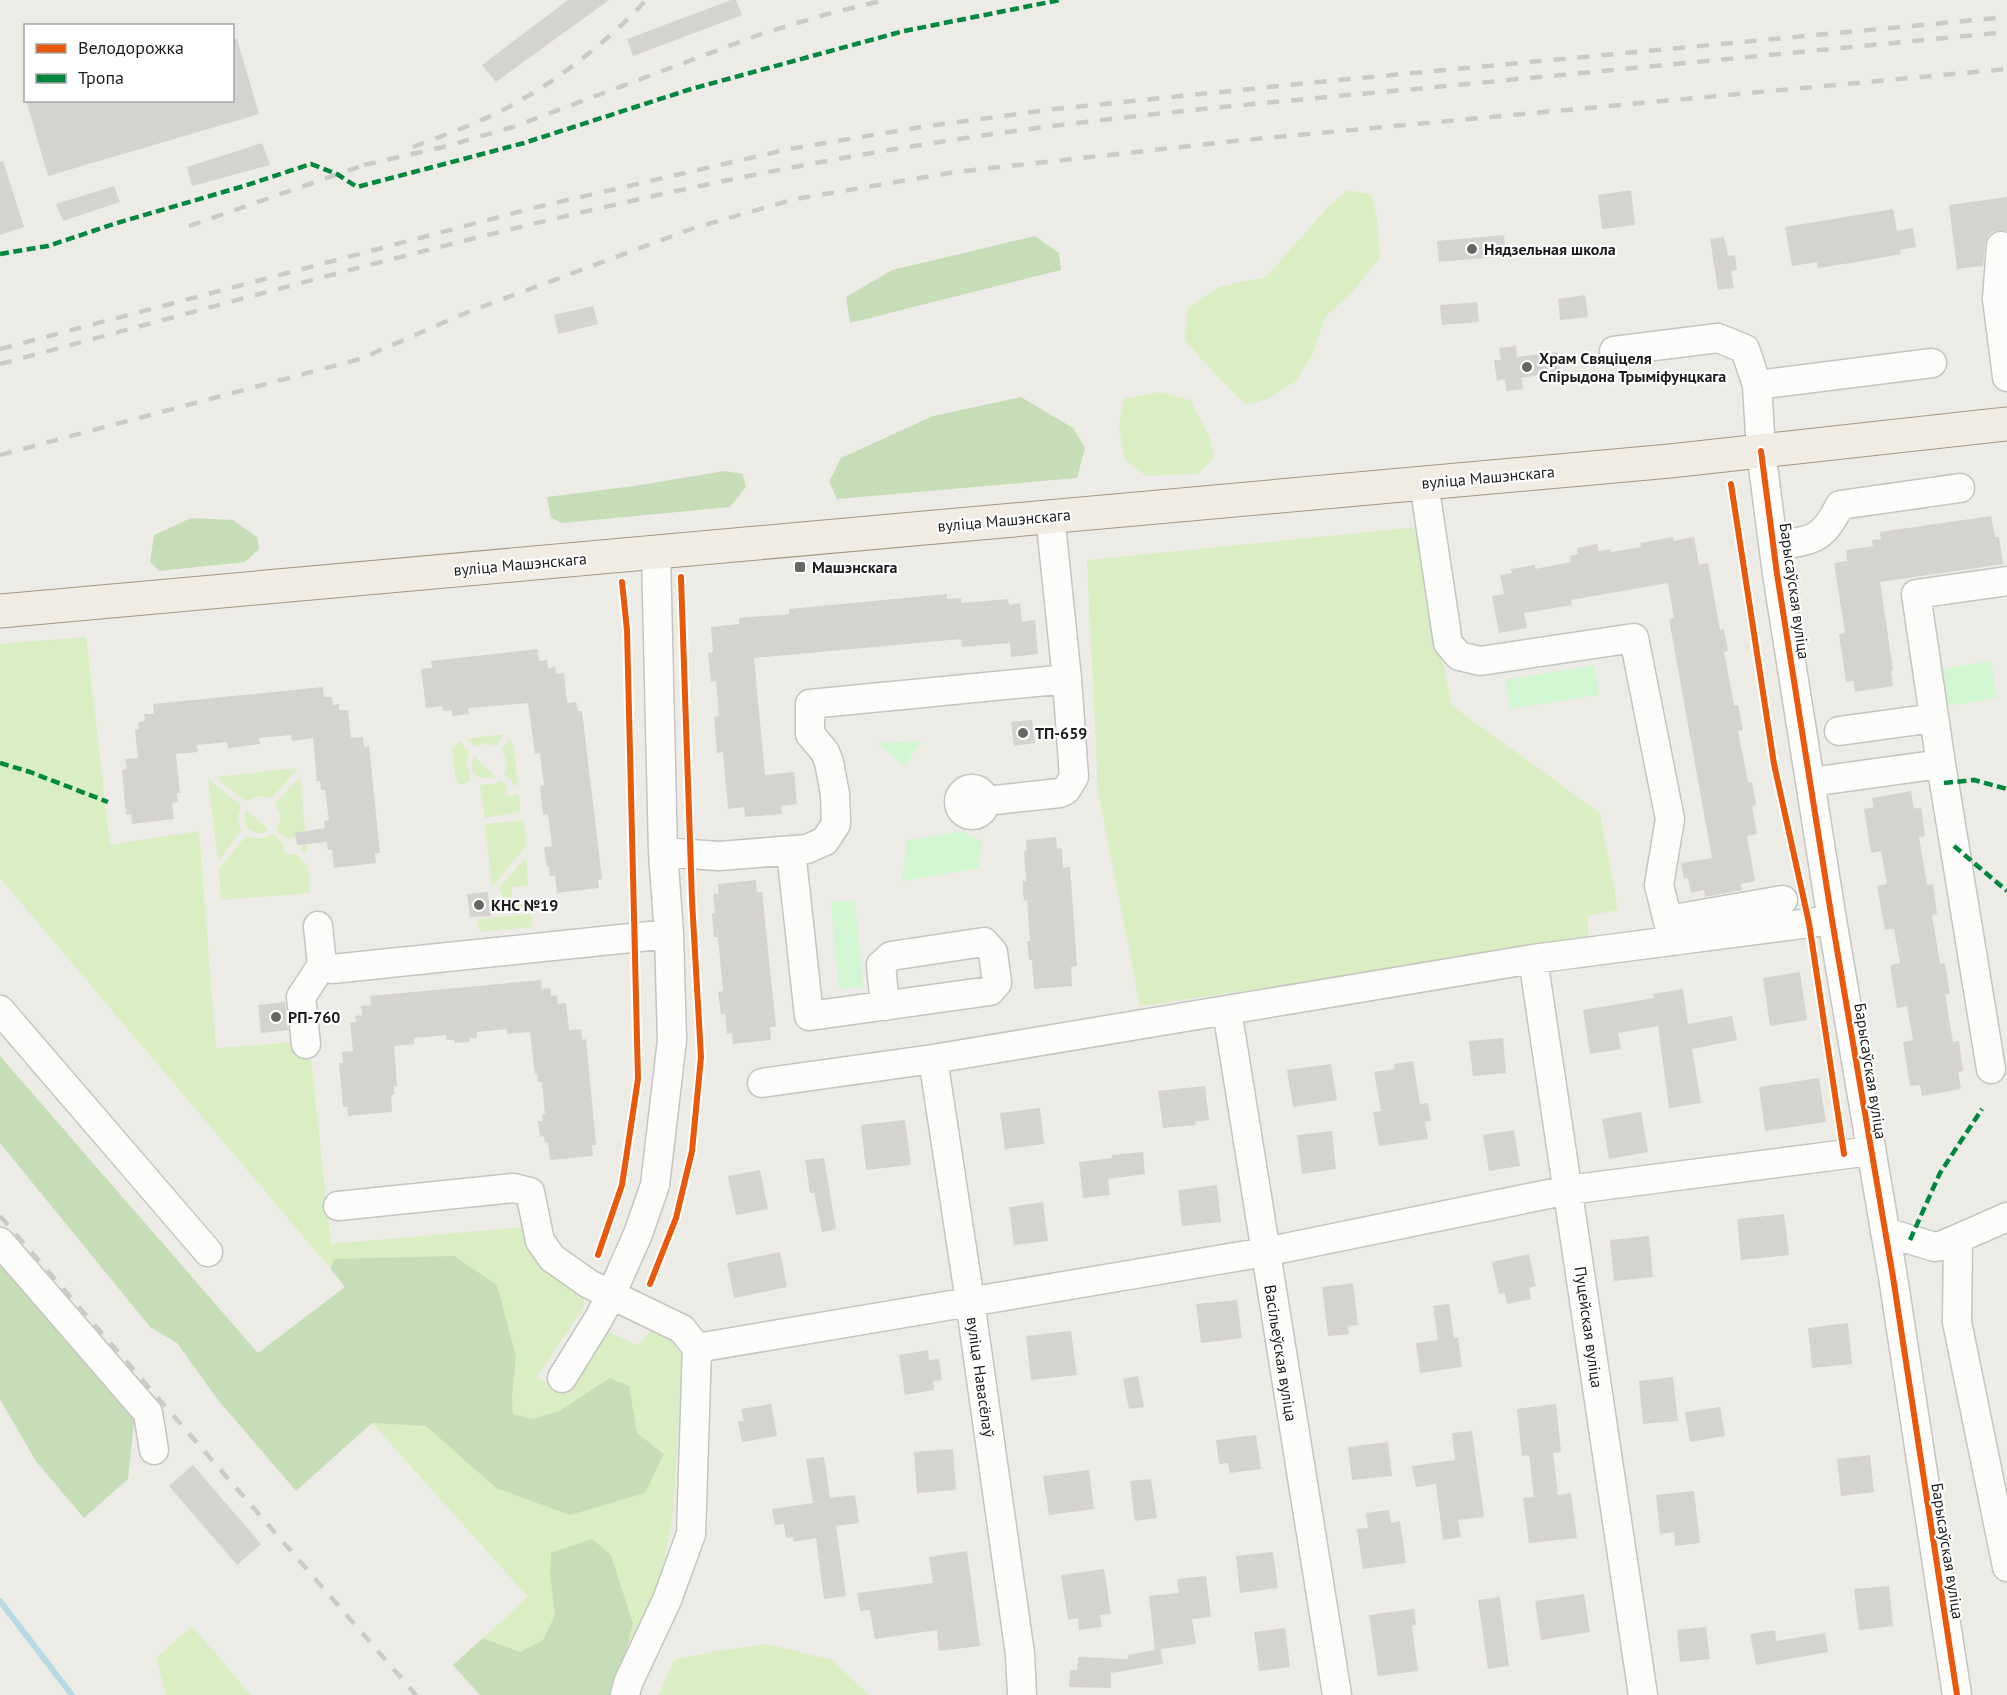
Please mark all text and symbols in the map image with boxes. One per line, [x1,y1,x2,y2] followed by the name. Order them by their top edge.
[24,24,234,102] legend
[78,36,184,59] text: Велодорожка
[78,66,124,89] text: Тропа
[1484,239,1616,259] place label: Нядзельная школа
[1465,242,1479,256] marker: Нядзельная школа
[1539,348,1726,386] place label: Храм Свяціцеля Спірыдона Трыміфунцкага
[1520,360,1534,374] marker: Храм Свяціцеля Спірыдона Трыміфунцкага
[1421,461,1555,493] street label: вуліца Машэнскага
[937,504,1071,536] street label: вуліца Машэнскага
[1776,522,1814,660] street label: Барысаўская вуліца
[453,548,587,580] street label: вуліца Машэнскага
[812,557,897,577] place label: Машэнскага
[793,560,807,574] marker: Машэнскага
[1035,723,1087,743] place label: ТП-659
[1016,726,1030,740] marker: ТП-659
[491,895,558,915] place label: КНС №19
[472,898,486,912] marker: КНС №19
[1850,1002,1892,1140] street label: Барысаўская вуліца
[288,1007,340,1027] place label: РП-760
[269,1010,283,1024] marker: РП-760
[1571,1265,1607,1389] street label: Пуцейская вуліца
[1260,1283,1302,1423] street label: Васільеўская вуліца
[963,1316,999,1439] street label: вуліца Навасёлаў
[1927,1482,1969,1620] street label: Барысаўская вуліца

